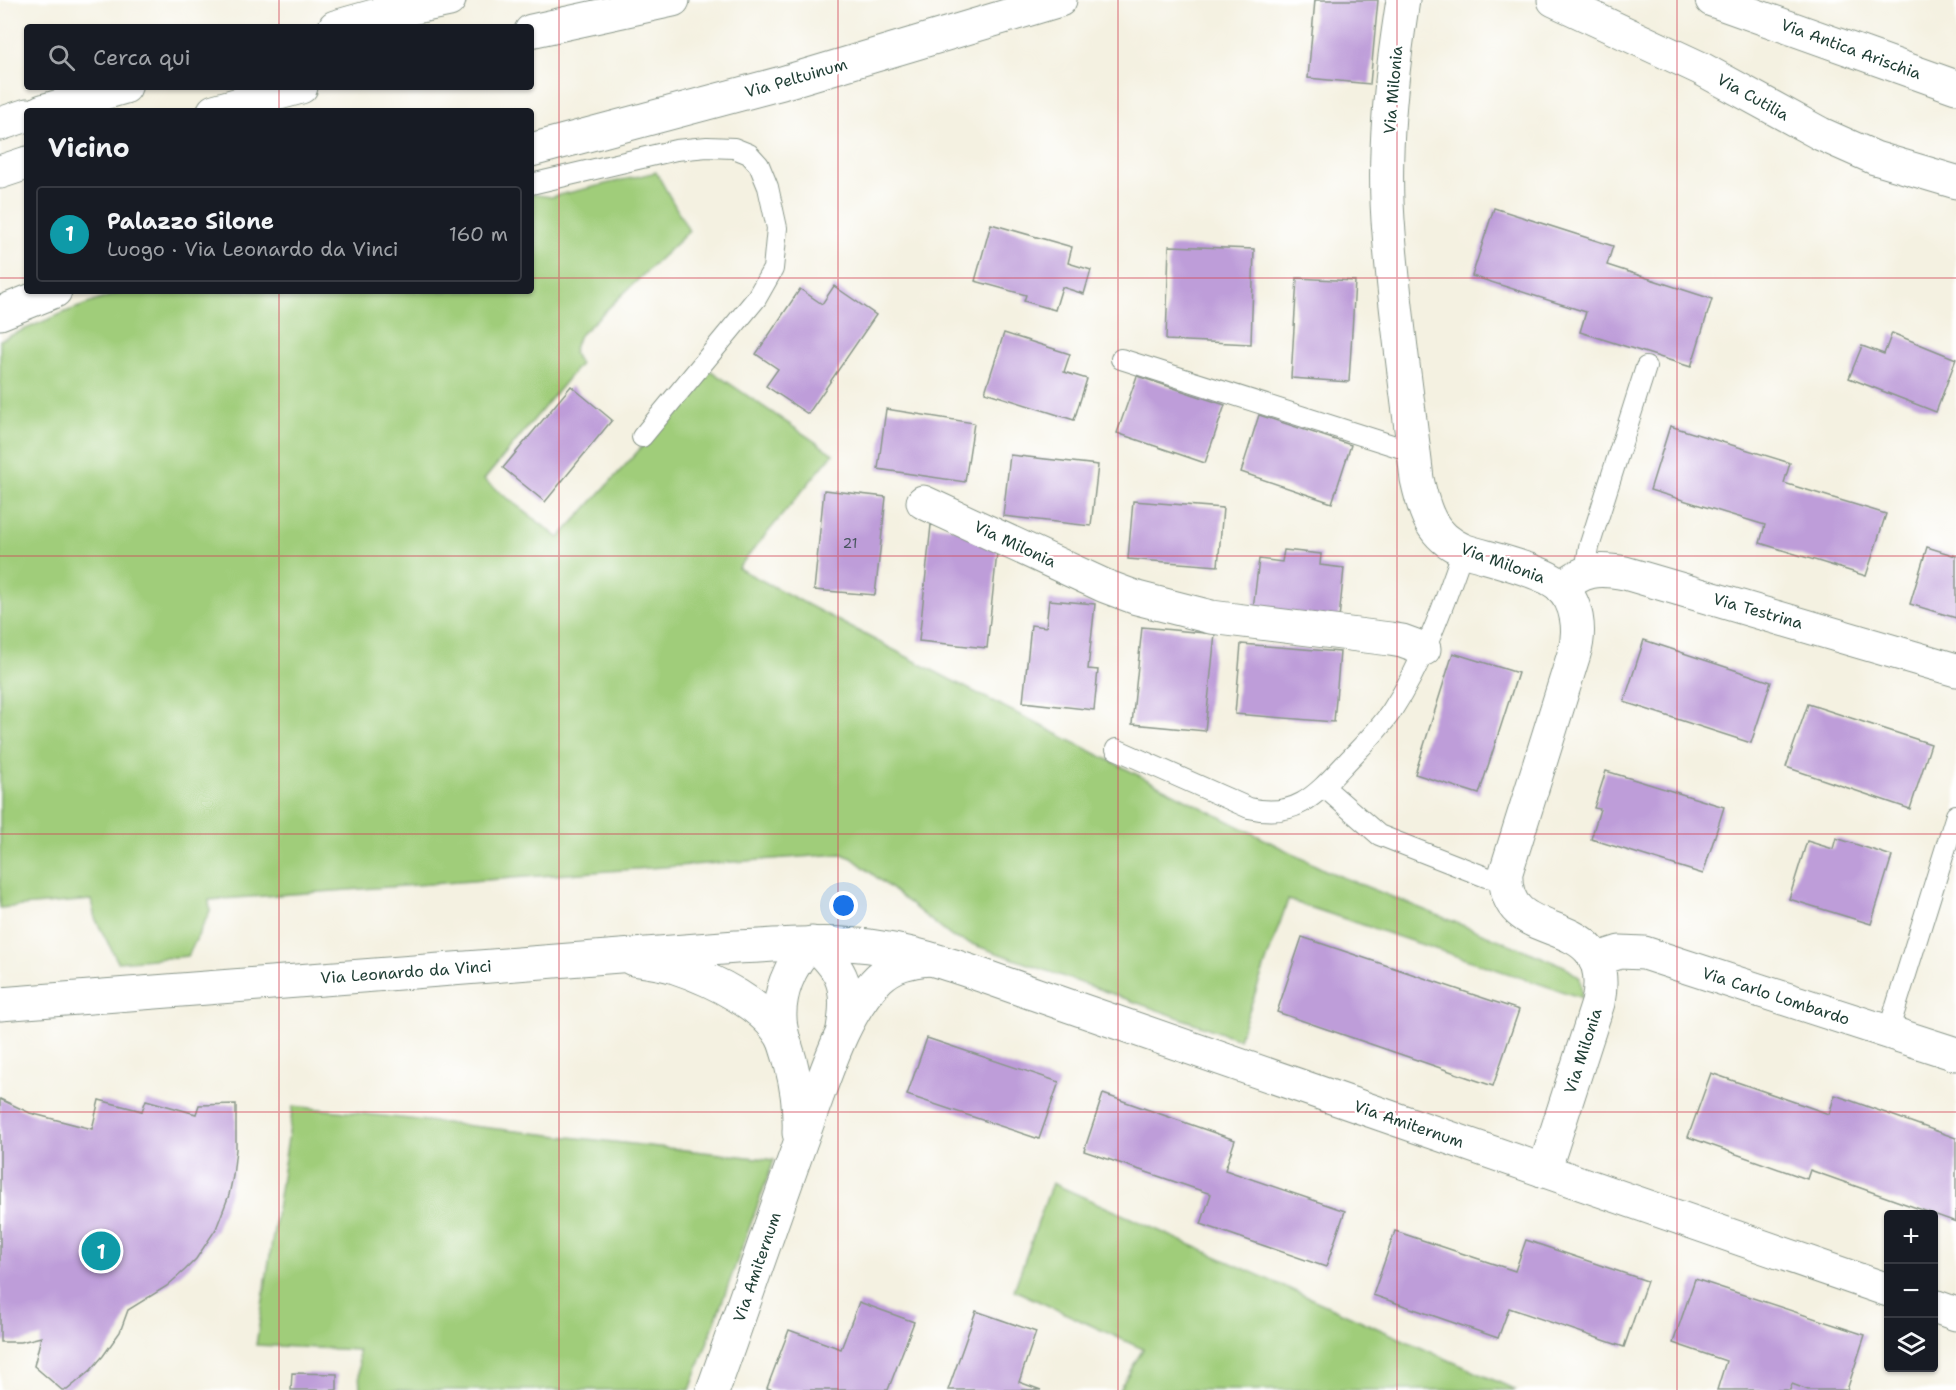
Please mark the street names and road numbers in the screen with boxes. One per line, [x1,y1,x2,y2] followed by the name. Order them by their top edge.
[1778,14,1924,84] street label: Via Antica Arischia
[1379,45,1407,135] street label: Via Milonia
[742,53,850,103] street label: Via Peltuinum
[1713,69,1793,125] street label: Via Cutilia
[971,516,1060,572] street label: Via Milonia
[1458,538,1548,588] street label: Via Milonia
[1711,588,1805,634] street label: Via Testrina
[320,956,492,988] street label: Via Leonardo da Vinci
[1699,962,1853,1030] street label: Via Carlo Lombardo
[1559,1006,1607,1096] street label: Via Milonia
[1351,1095,1467,1153] street label: Via Amiternum
[728,1209,786,1325] street label: Via Amiternum

